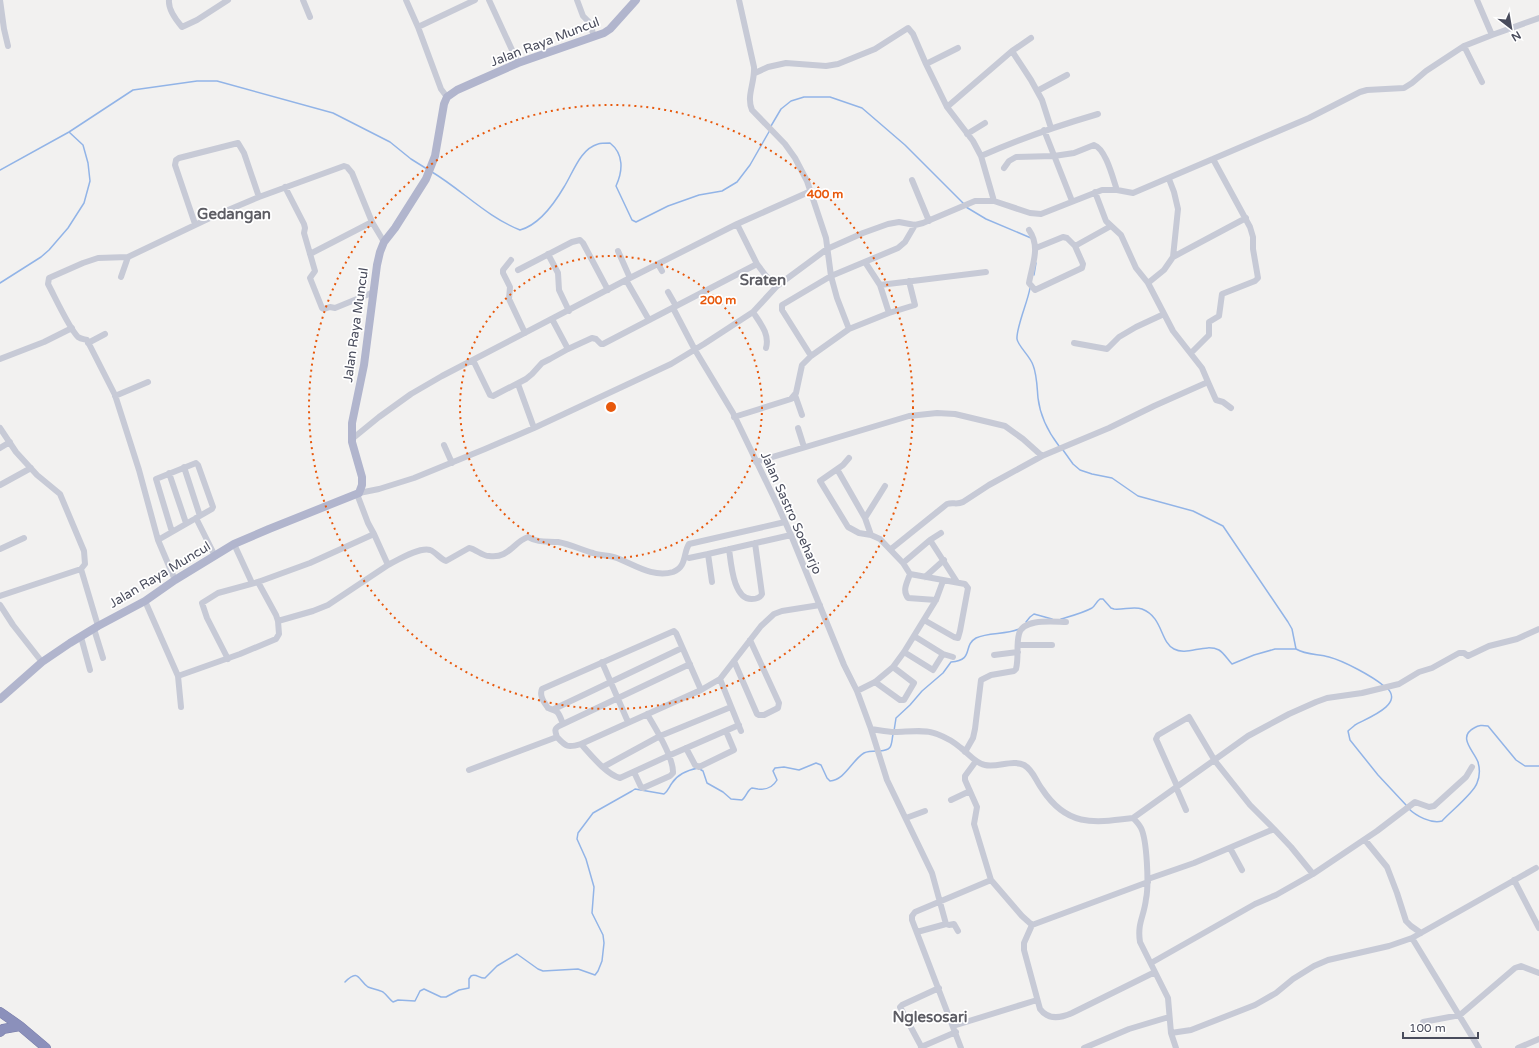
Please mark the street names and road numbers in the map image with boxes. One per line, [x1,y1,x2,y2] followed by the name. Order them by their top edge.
[488,14,602,70] street label: Jalan Raya Muncul
[340,267,372,383] street label: Jalan Raya Muncul
[757,449,825,577] street label: Jalan Sastro Soeharjo
[106,538,214,612] street label: Jalan Raya Muncul

